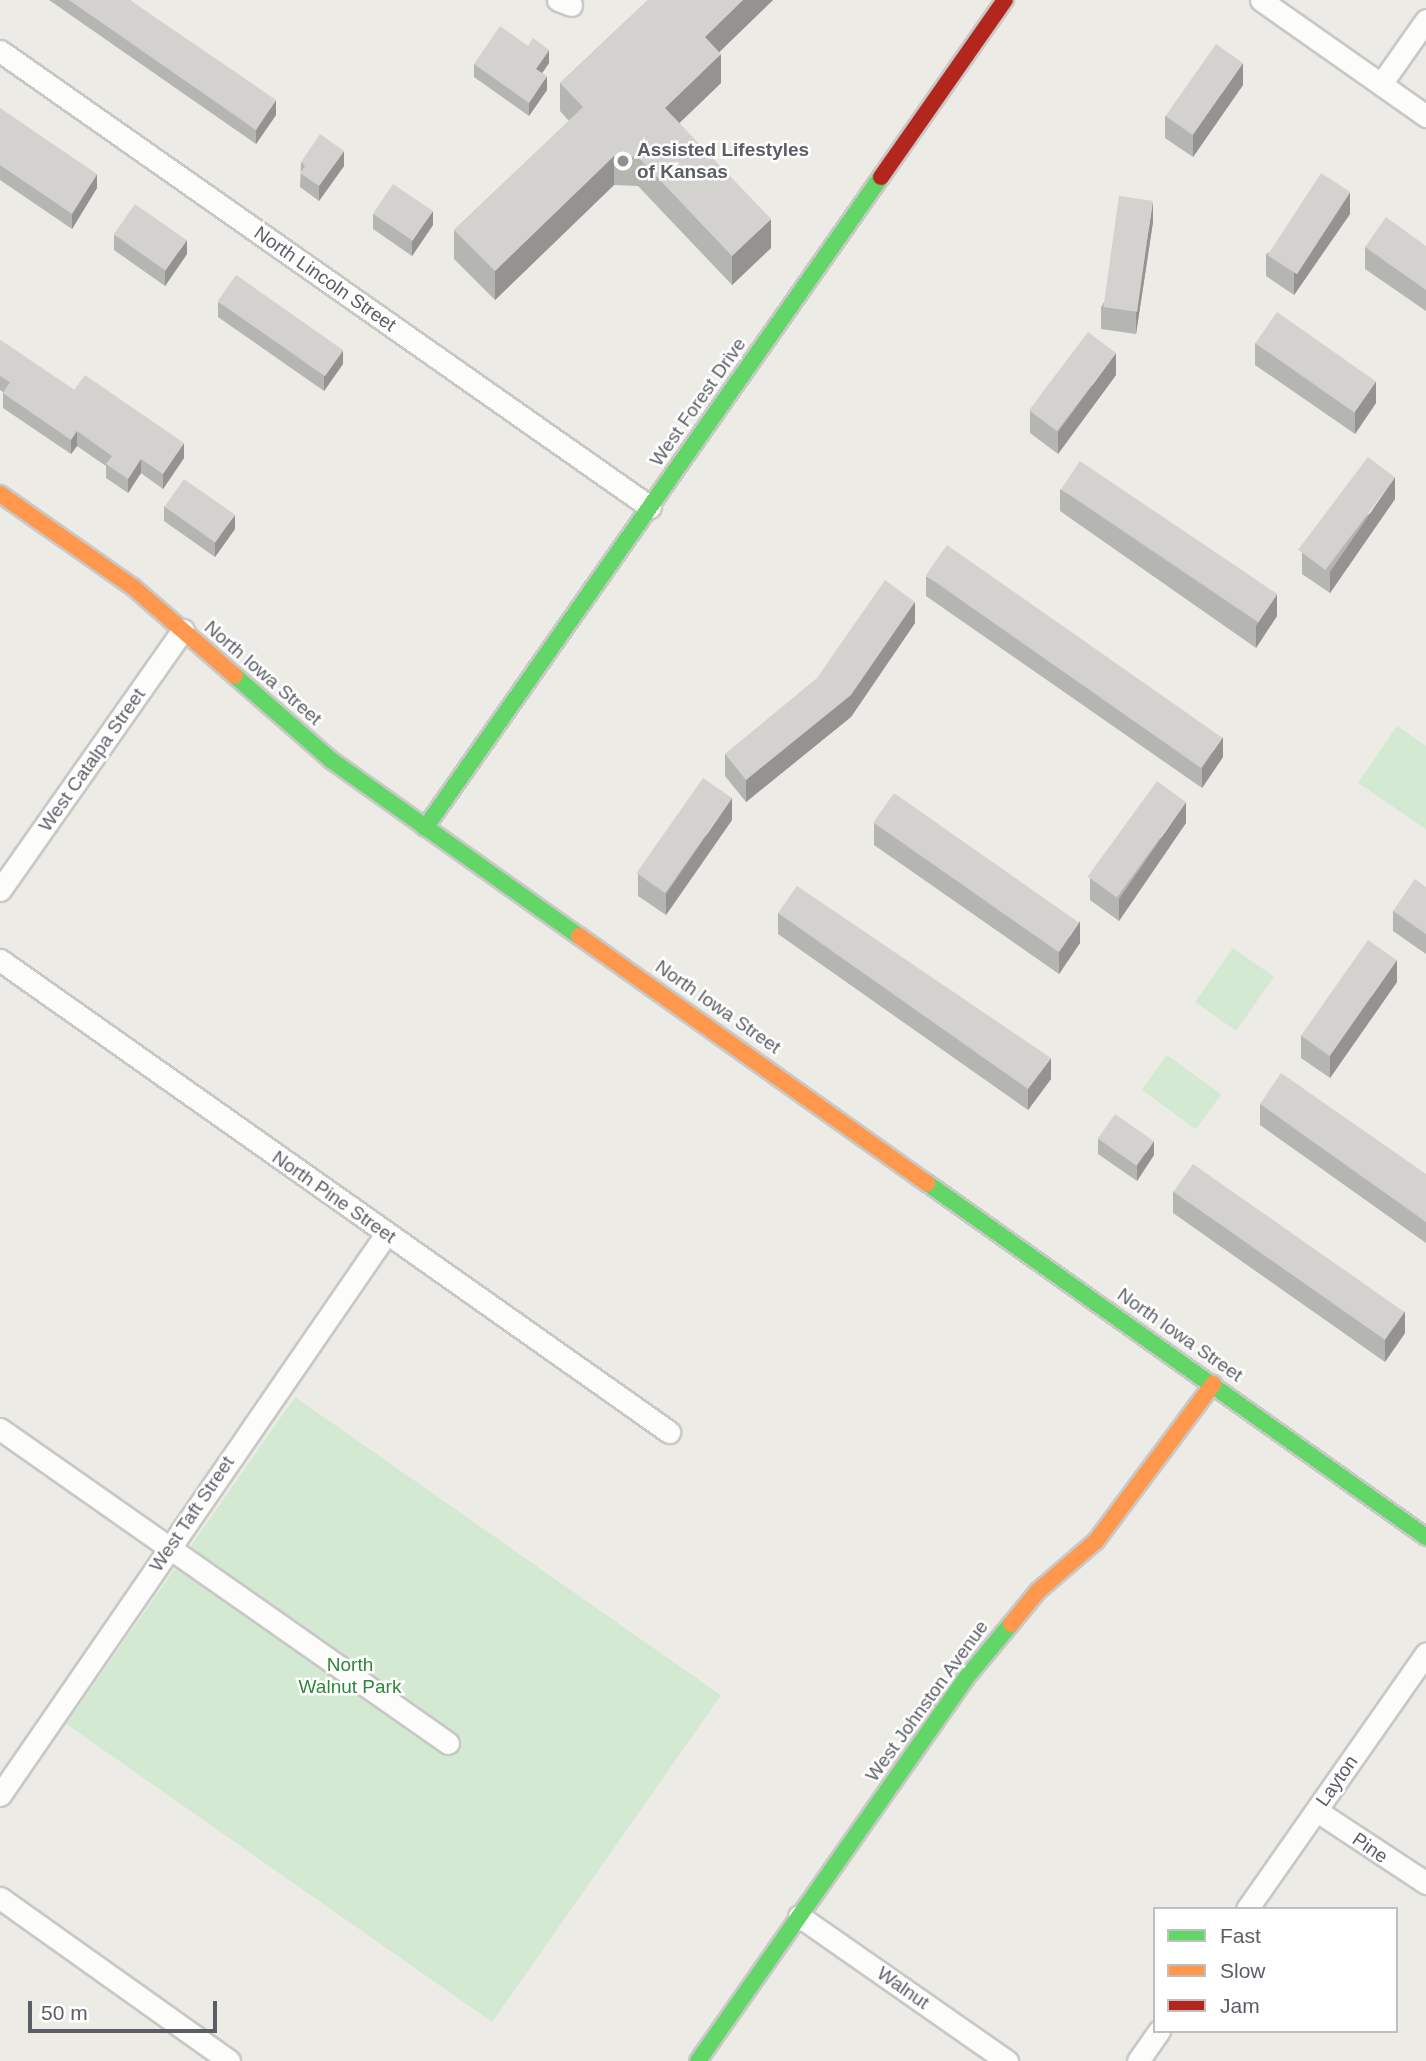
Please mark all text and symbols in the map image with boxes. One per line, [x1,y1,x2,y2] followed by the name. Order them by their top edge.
[637,139,809,183] place label: Assisted Lifestyles of Kansas
[615,153,631,169] marker: Assisted Lifestyles of Kansas
[250,222,400,336] street label: North Lincoln Street
[645,333,751,471] street label: West Forest Drive
[200,616,326,730] street label: North Iowa Street
[34,684,150,836] street label: West Catalpa Street
[651,955,785,1059] street label: North Iowa Street
[268,1146,400,1248] street label: North Pine Street
[1113,1283,1247,1387] street label: North Iowa Street
[145,1452,239,1576] street label: West Taft Street
[861,1616,993,1786] street label: West Johnston Avenue
[299,1654,401,1698] park label: North Walnut Park
[1311,1751,1363,1811] street label: Layton
[1348,1828,1392,1868] street label: Pine
[1153,1907,1398,2033] legend
[1220,1924,1261,1947] text: Fast
[1220,1959,1266,1982] text: Slow
[873,1962,933,2014] street label: Walnut
[32,1988,220,2032] scale bar
[1220,1994,1260,2017] text: Jam
[41,2001,88,2024] text: 50 m

